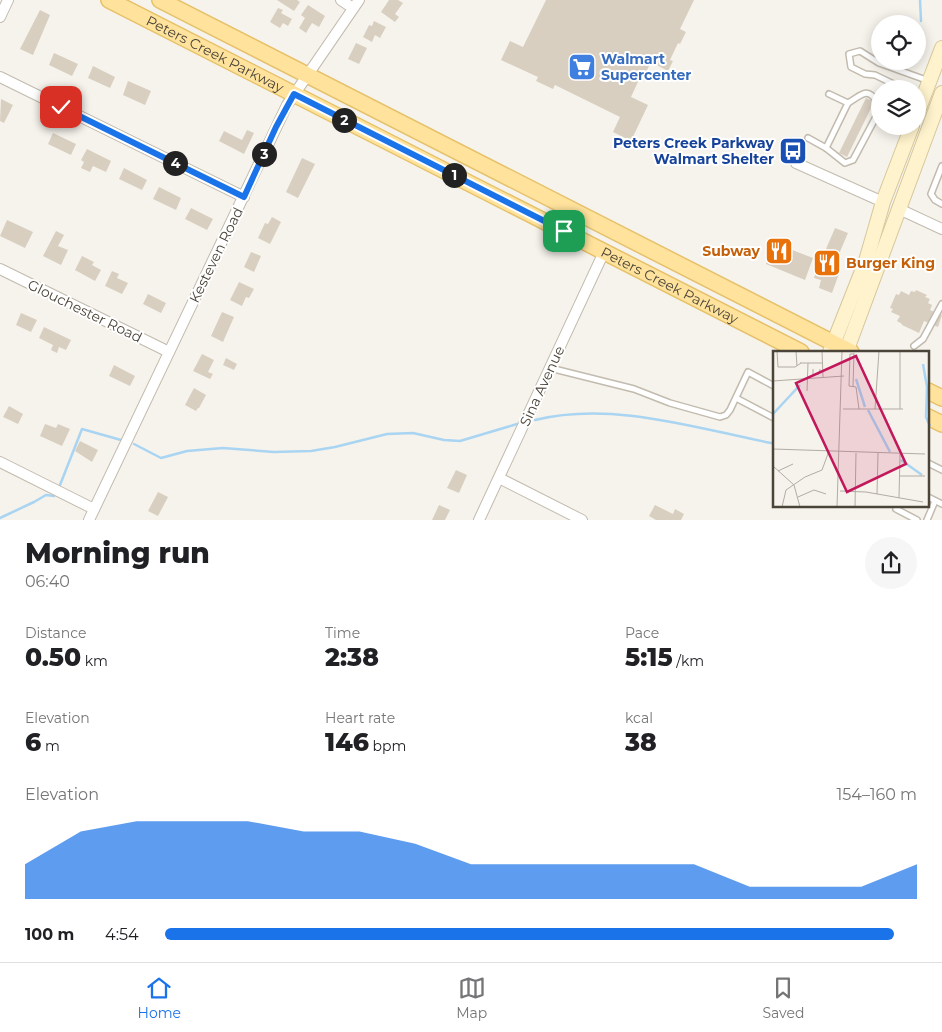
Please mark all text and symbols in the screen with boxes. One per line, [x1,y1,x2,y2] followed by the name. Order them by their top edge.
[143,11,287,97] street label: Peters Creek Parkway
[871,15,926,135] map controls
[871,15,926,70] button: locate
[601,50,691,84] place label: Walmart Supercenter
[567,52,597,82] supermarket icon: Walmart Supercenter
[871,80,926,135] button: layers
[40,86,82,128] pin
[47,93,75,121] icon: check
[332,108,356,132] pin: 2
[340,111,349,129] text: 2
[613,134,775,168] place label: Peters Creek Parkway Walmart Shelter
[778,136,808,166] bus stop icon: Peters Creek Parkway Walmart Shelter
[252,142,276,166] pin: 3
[260,145,269,163] text: 3
[162,150,188,176] pin: 4
[171,154,180,172] text: 4
[442,162,466,188] pin: 1
[452,166,457,184] text: 1
[185,204,247,306] street label: Kesteven Road
[543,210,585,252] pin
[550,217,578,245] icon: arrive
[764,236,794,266] restaurant icon: Subway
[702,242,761,260] place label: Subway
[598,243,742,328] street label: Peters Creek Parkway
[812,248,842,278] restaurant icon: Burger King
[846,254,935,272] place label: Burger King
[25,275,145,347] street label: Glouchester Road
[516,343,568,429] street label: Sina Avenue
[773,351,930,507] inset map
[25,536,210,570] text: Morning run
[865,537,917,589] button: share
[25,572,70,591] text: 06:40
[25,624,87,642] text: Distance
[325,624,360,642] text: Time
[625,624,659,642] text: Pace
[25,642,81,672] text: 0.50
[325,642,379,672] text: 2:38
[625,642,673,672] text: 5:15
[81,652,108,670] text: km
[673,652,704,670] text: /km
[25,709,90,727] text: Elevation
[325,709,395,727] text: Heart rate
[625,709,653,727] text: kcal
[25,727,41,757] text: 6
[325,727,369,757] text: 146
[625,727,657,757] text: 38
[41,737,60,755] text: m
[369,737,406,755] text: bpm
[25,785,99,804] text: Elevation
[836,785,917,804] text: 154–160 m
[25,925,74,944] text: 100 m
[105,925,139,944] text: 4:54
[138,974,181,1022] tab: Home
[456,974,487,1022] tab: Map
[762,974,804,1022] tab: Saved

